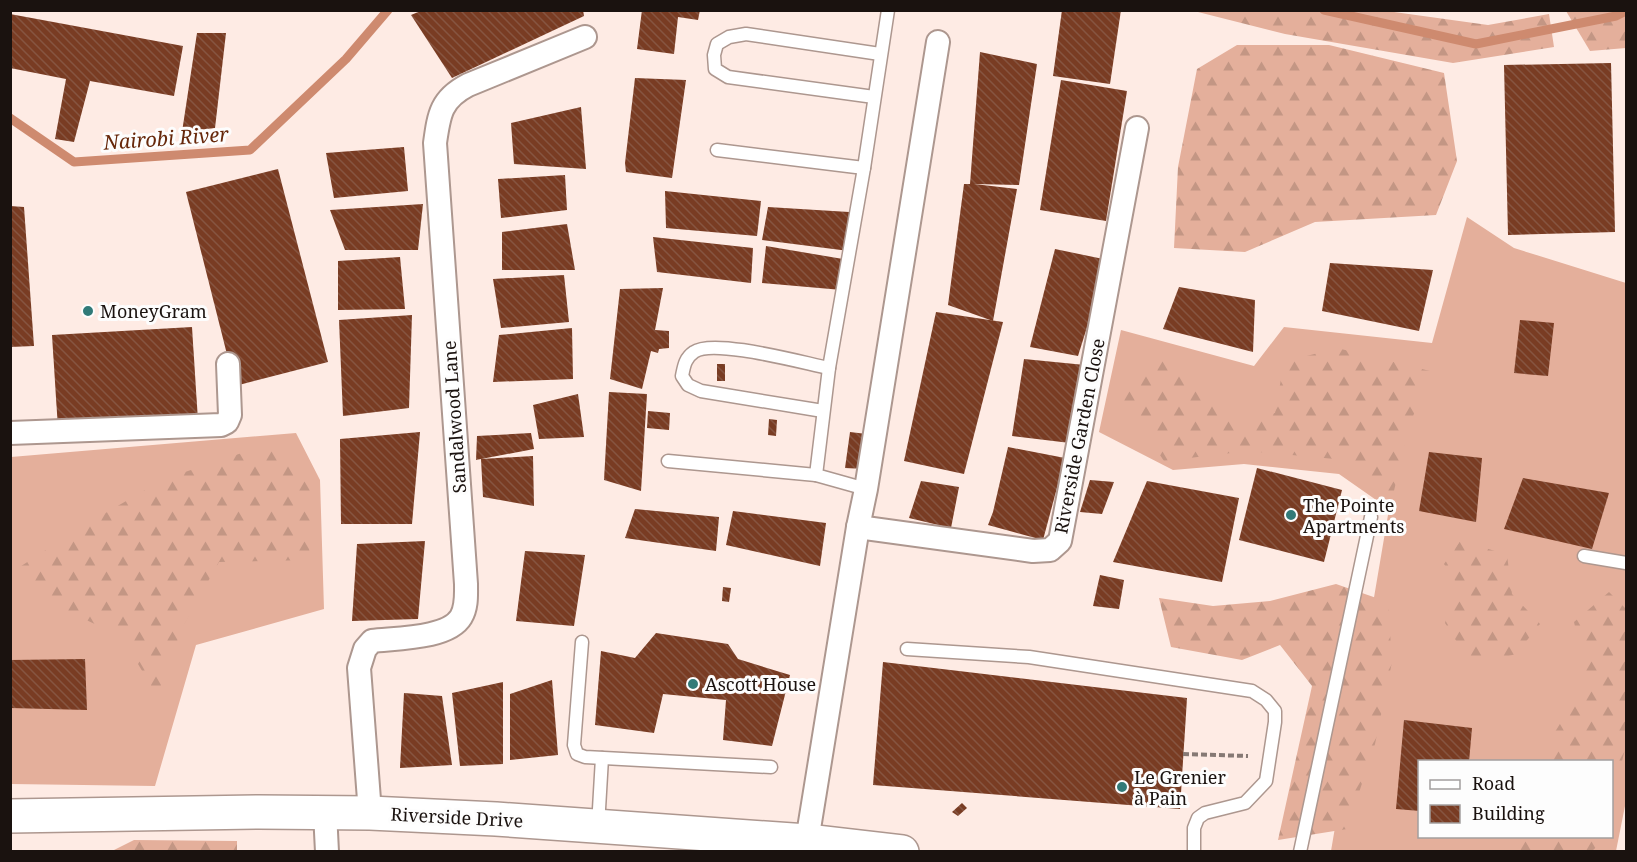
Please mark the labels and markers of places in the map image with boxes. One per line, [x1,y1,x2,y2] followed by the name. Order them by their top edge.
[100,299,207,323] place label: MoneyGram
[81,304,95,318] marker: MoneyGram
[1303,493,1404,538] place label: The Pointe Apartments
[1284,508,1298,522] marker: The Pointe Apartments
[705,672,816,696] place label: Ascott House
[686,677,700,691] marker: Ascott House
[1134,765,1226,810] place label: Le Grenier à Pain
[1115,780,1129,794] marker: Le Grenier à Pain

